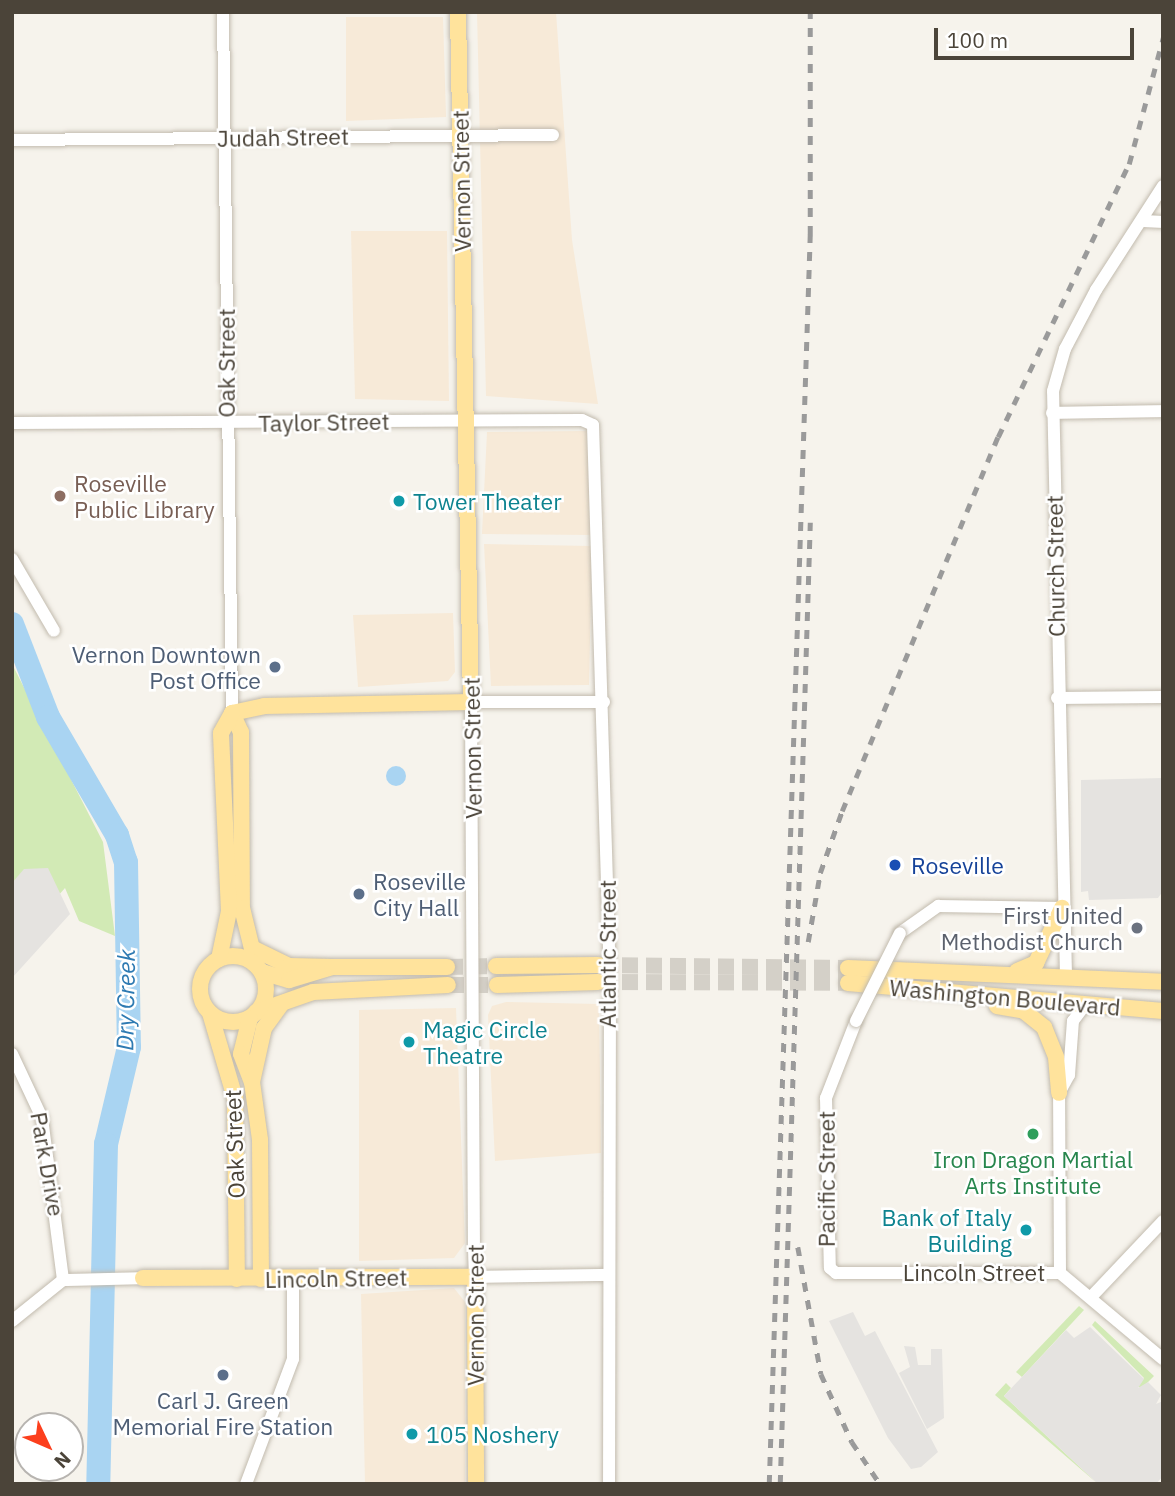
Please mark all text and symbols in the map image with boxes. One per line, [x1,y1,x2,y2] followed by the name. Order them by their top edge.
[937,14,1136,58] scale bar
[947,26,1008,54] text: 100 m
[446,110,476,252] street label: Vernon Street
[217,122,349,152] street label: Judah Street
[212,308,240,418] street label: Oak Street
[258,407,390,437] street label: Taylor Street
[74,469,215,523] place label: Roseville Public Library
[413,487,562,515] place label: Tower Theater
[52,488,68,504] marker: Roseville Public Library
[391,493,407,509] marker: Tower Theater
[1040,495,1070,637] street label: Church Street
[72,640,261,694] place label: Vernon Downtown Post Office
[267,659,283,675] marker: Vernon Downtown Post Office
[457,677,487,819] street label: Vernon Street
[911,851,1004,879] place label: Roseville
[885,855,905,875] marker: Roseville
[373,867,466,921] place label: Roseville City Hall
[593,880,621,1028] street label: Atlantic Street
[351,886,367,902] marker: Roseville City Hall
[941,901,1123,955] place label: First United Methodist Church
[1129,920,1145,936] marker: First United Methodist Church
[111,949,141,1051] water label: Dry Creek
[888,973,1122,1021] street label: Washington Boulevard
[423,1015,548,1069] place label: Magic Circle Theatre
[401,1034,417,1050] marker: Magic Circle Theatre
[218,1089,250,1199] street label: Oak Street
[25,1110,71,1218] street label: Park Drive
[812,1111,840,1247] street label: Pacific Street
[1025,1126,1041,1142] marker: Iron Dragon Martial Arts Institute
[933,1145,1133,1199] place label: Iron Dragon Martial Arts Institute
[881,1203,1012,1257] place label: Bank of Italy Building
[1018,1222,1034,1238] marker: Bank of Italy Building
[461,1244,489,1386] street label: Vernon Street
[903,1258,1045,1286] street label: Lincoln Street
[265,1263,407,1293] street label: Lincoln Street
[215,1367,231,1383] marker: Carl J. Green Memorial Fire Station
[113,1386,333,1440] place label: Carl J. Green Memorial Fire Station
[14,1412,84,1482] north arrow
[426,1420,559,1448] place label: 105 Noshery
[404,1426,420,1442] marker: 105 Noshery
[49,1447,76,1473] text: N

